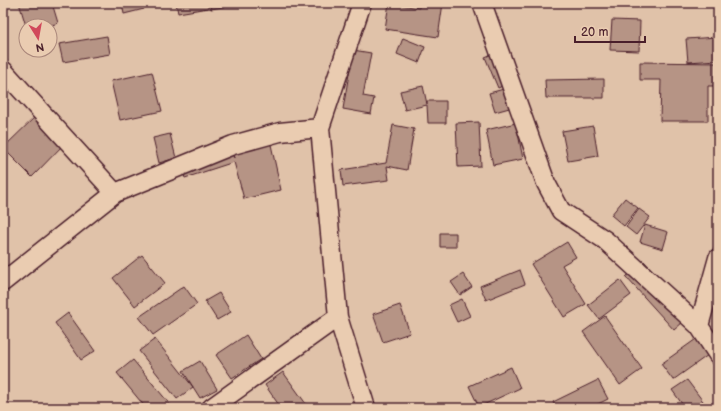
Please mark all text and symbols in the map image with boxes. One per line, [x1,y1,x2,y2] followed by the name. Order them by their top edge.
[18,18,58,58] north arrow
[575,18,645,44] scale bar
[581,25,608,40] text: 20 m
[35,40,45,54] text: N

